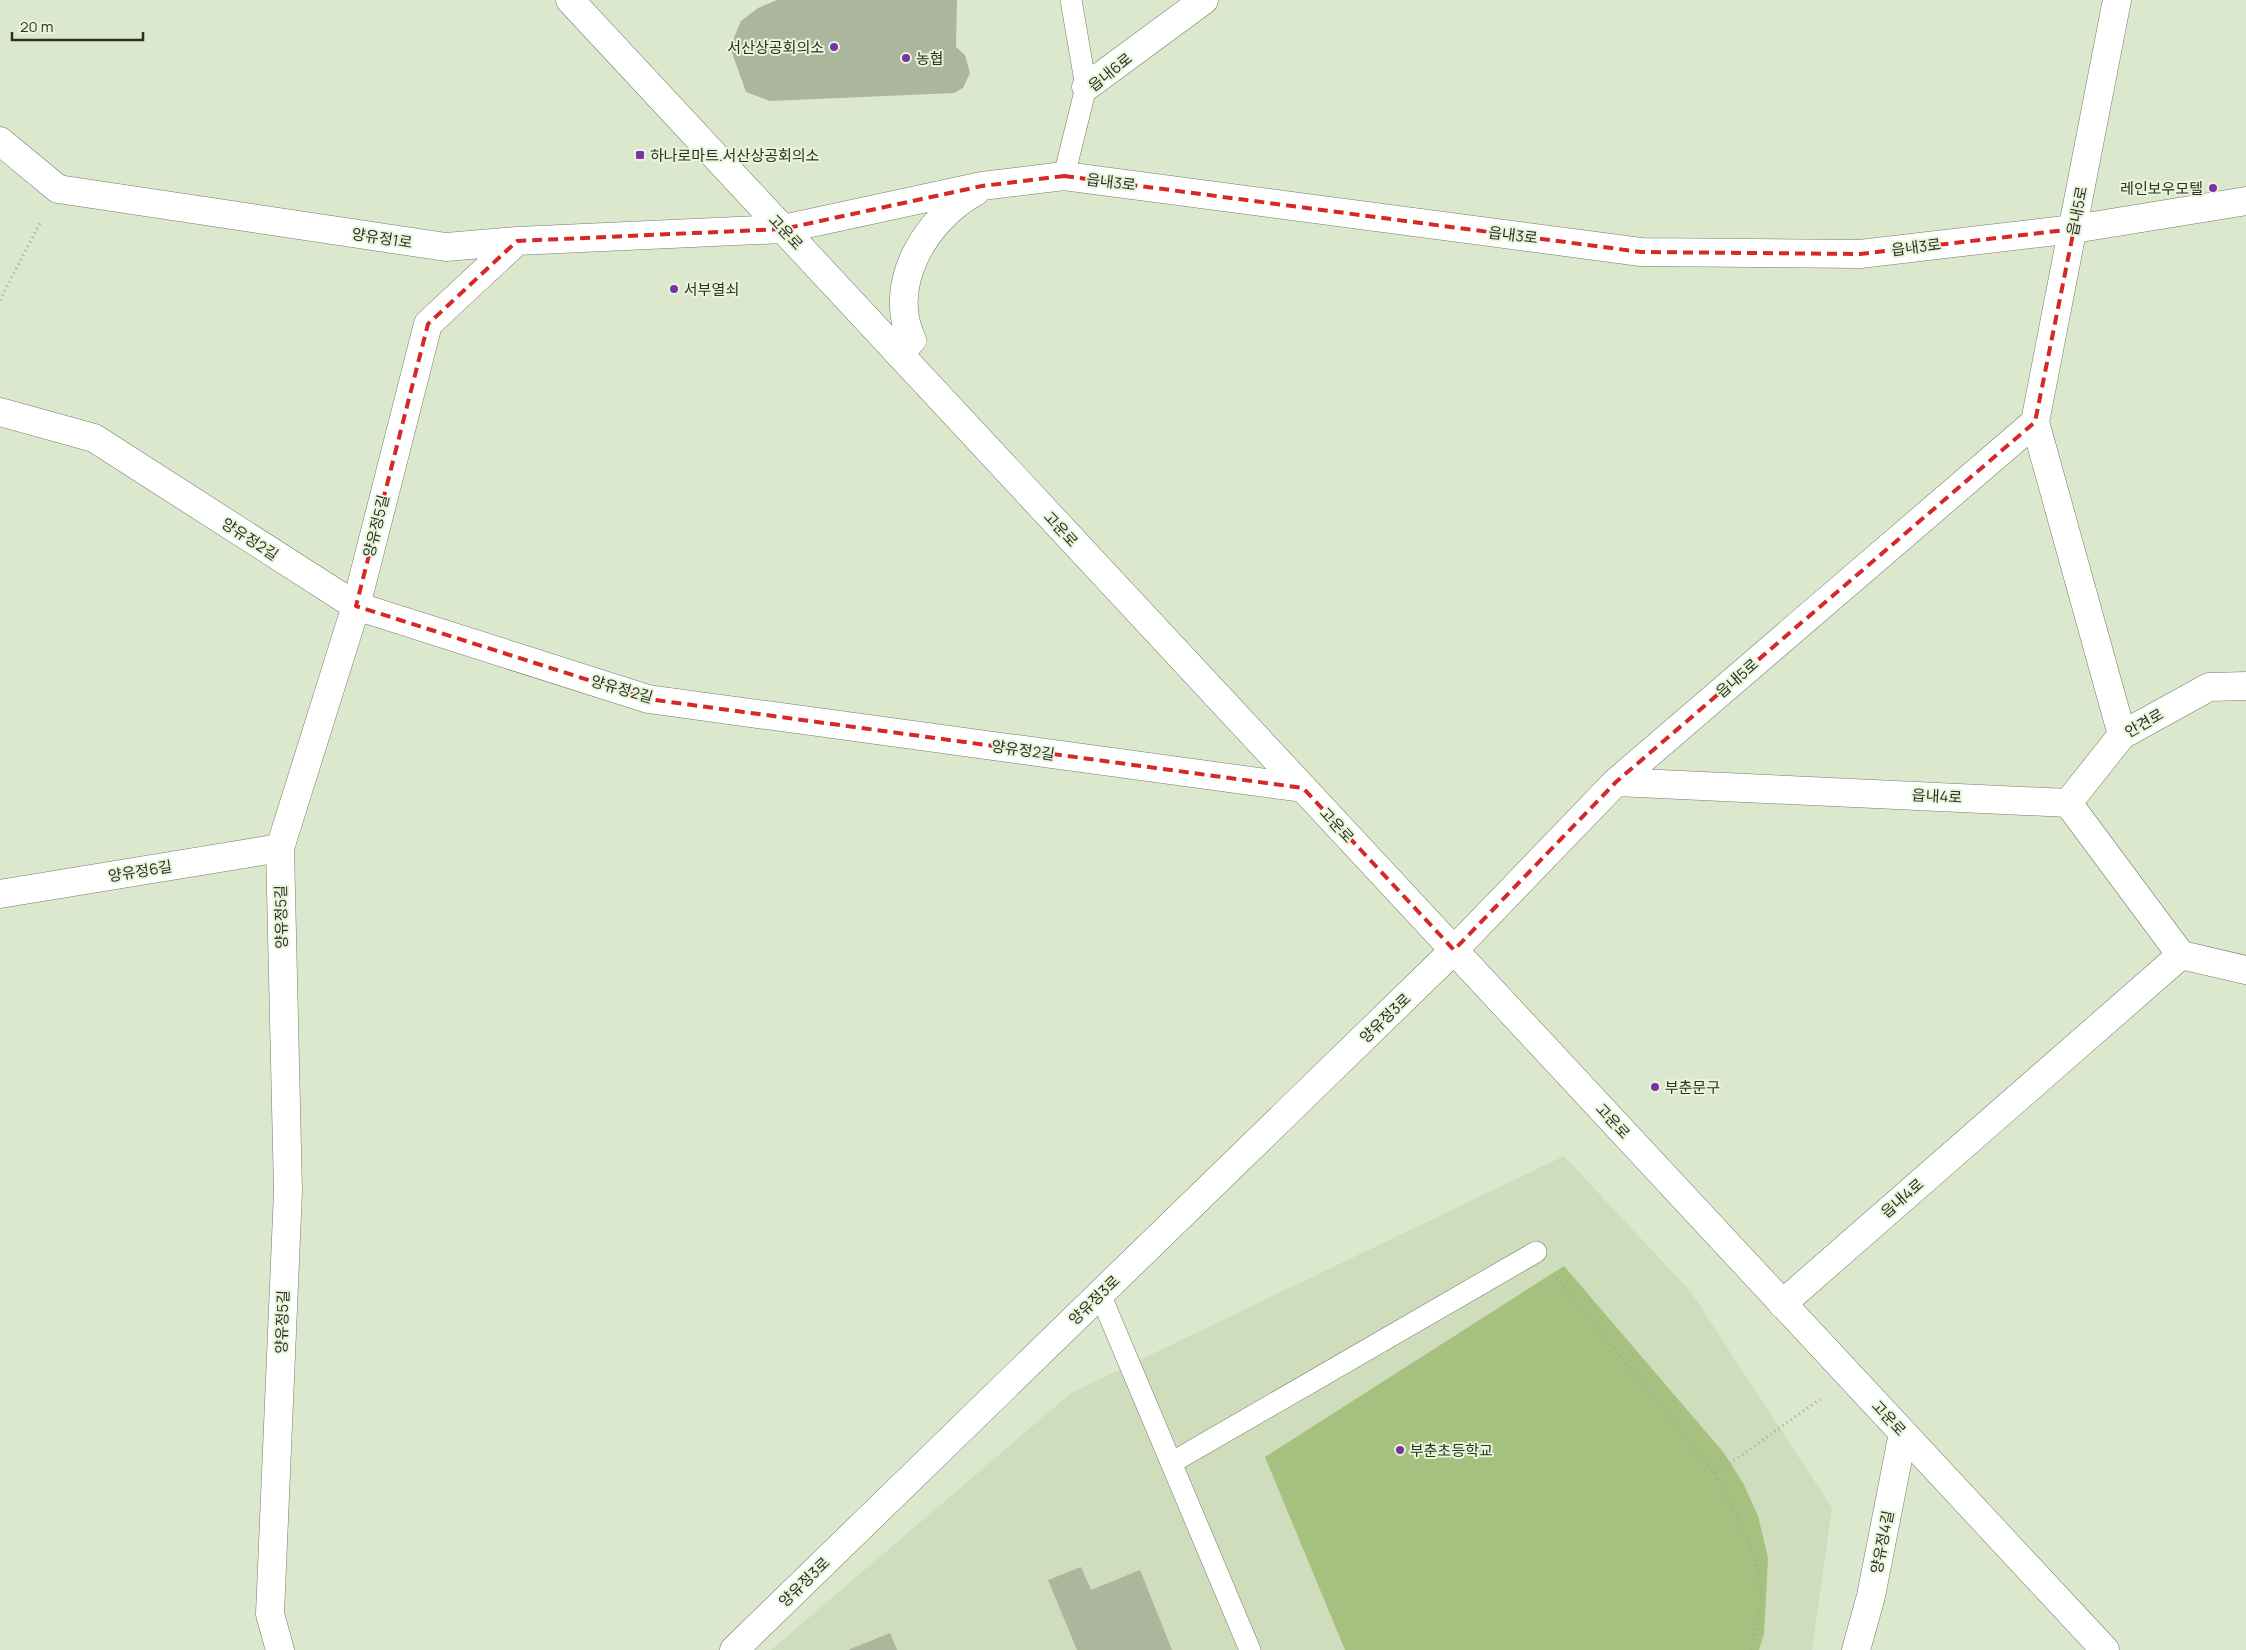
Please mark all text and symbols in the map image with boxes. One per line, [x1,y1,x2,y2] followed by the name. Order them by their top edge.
[12,10,144,42] scale bar
[20,16,53,37] text: 20 m
[727,37,824,58] place label: 서산상공회의소
[828,41,840,53] marker: 서산상공회의소
[916,48,944,69] place label: 농협
[1084,48,1136,96] street label: 읍내6로
[900,52,912,64] marker: 농협
[650,145,820,166] place label: 하나로마트.서산상공회의소
[634,149,646,161] marker: 하나로마트.서산상공회의소
[1085,169,1137,195] street label: 읍내3로
[2120,178,2203,199] place label: 레인보우모텔
[2207,182,2219,194] marker: 레인보우모텔
[2062,184,2092,238] street label: 읍내5로
[764,210,808,254] street label: 고운로
[1487,222,1539,248] street label: 읍내3로
[350,223,414,253] street label: 양유정1로
[1890,234,1942,260] street label: 읍내3로
[684,279,739,300] place label: 서부열쇠
[668,283,680,295] marker: 서부열쇠
[358,492,394,560] street label: 양유정5길
[1039,507,1083,551] street label: 고운로
[218,513,282,565] street label: 양유정2길
[1711,654,1763,702] street label: 읍내5로
[588,670,656,708] street label: 양유정2길
[2121,704,2167,742] street label: 안견로
[990,735,1056,765] street label: 양유정2길
[1911,784,1963,808] street label: 읍내4로
[1315,803,1359,847] street label: 고운로
[106,856,174,886] street label: 양유정6길
[270,885,292,949] street label: 양유정5길
[1355,988,1415,1048] street label: 양유정3로
[1665,1077,1720,1098] place label: 부춘문구
[1649,1081,1661,1093] marker: 부춘문구
[1591,1099,1635,1143] street label: 고운로
[1876,1174,1928,1222] street label: 읍내4로
[1064,1270,1124,1330] street label: 양유정3로
[270,1290,294,1354] street label: 양유정5길
[1867,1396,1911,1440] street label: 고운로
[1410,1440,1493,1461] place label: 부춘초등학교
[1394,1444,1406,1456] marker: 부춘초등학교
[1866,1509,1898,1575] street label: 양유정4길
[774,1552,834,1612] street label: 양유정3로

